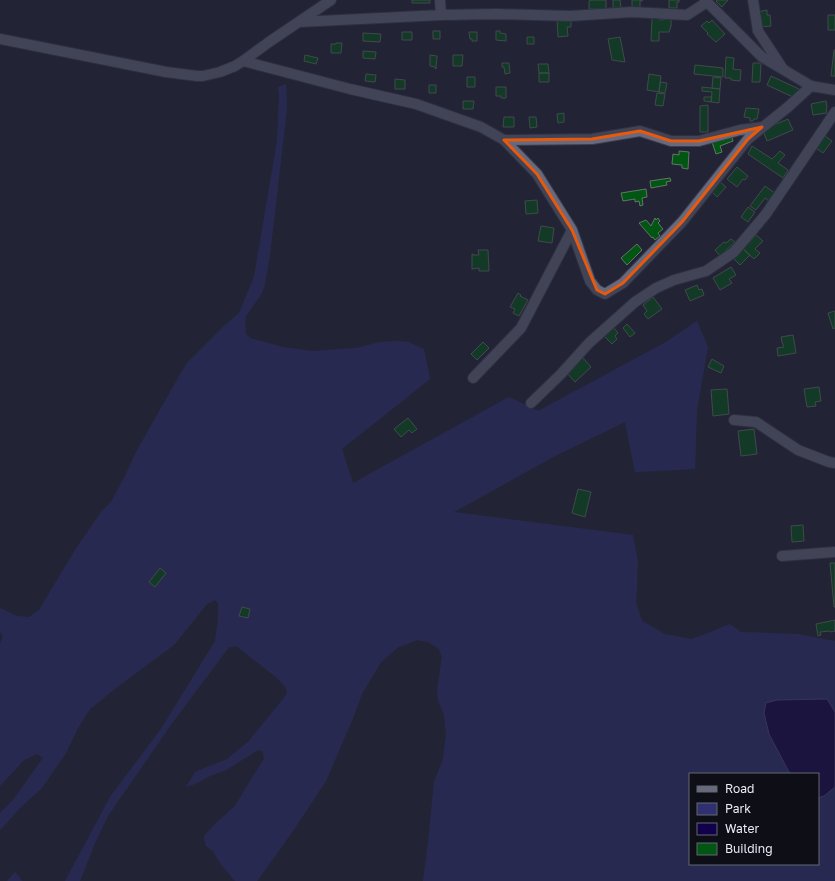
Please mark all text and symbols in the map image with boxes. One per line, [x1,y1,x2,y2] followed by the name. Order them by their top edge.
[689,773,819,865] legend
[725,781,754,796] text: Road
[725,801,751,816] text: Park
[725,821,759,836] text: Water
[725,841,773,856] text: Building

